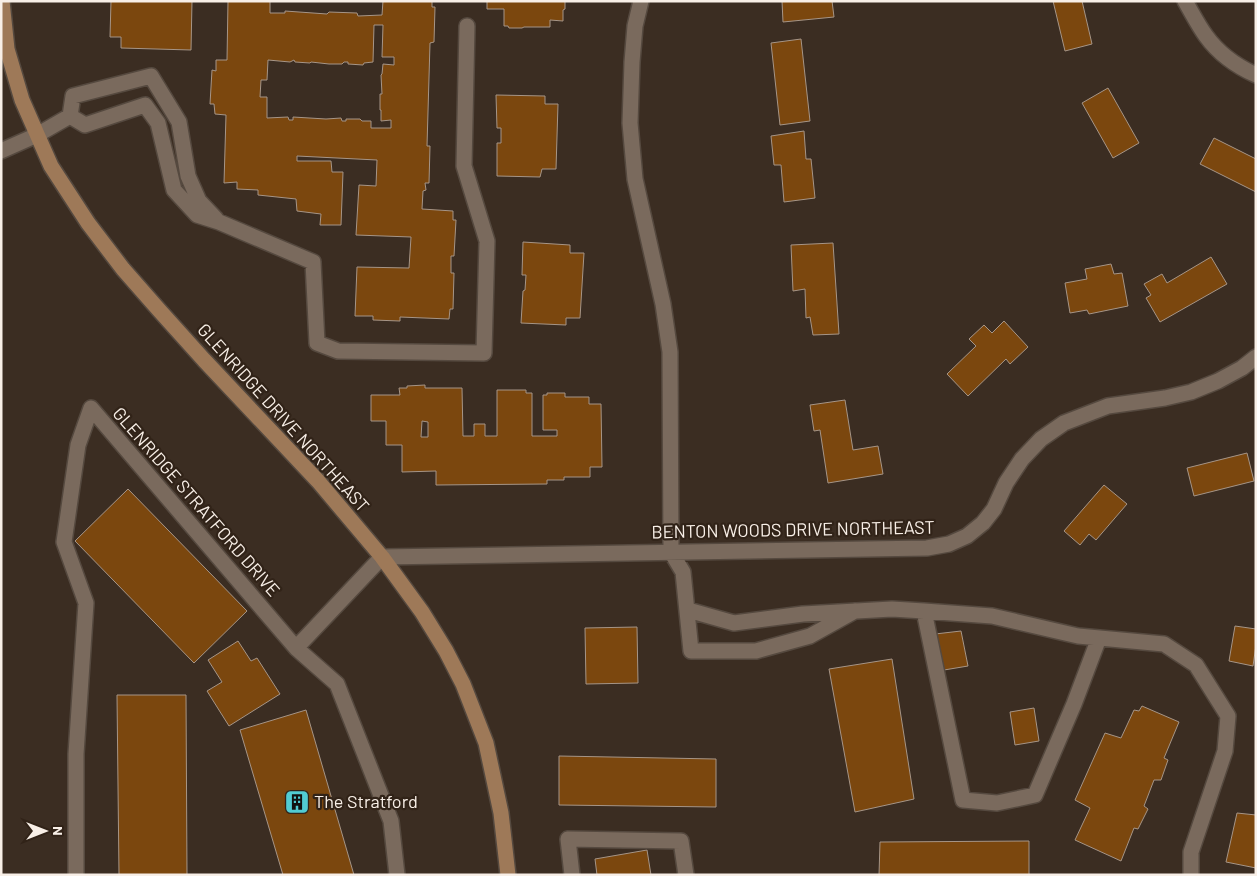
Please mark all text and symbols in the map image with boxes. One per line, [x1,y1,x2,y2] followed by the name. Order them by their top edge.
[193,318,374,516] street label: GLENRIDGE DRIVE NORTHEAST
[108,402,285,601] street label: GLENRIDGE STRATFORD DRIVE
[651,516,935,542] street label: BENTON WOODS DRIVE NORTHEAST
[284,789,310,815] building icon: The Stratford
[314,790,418,812] place label: The Stratford
[20,806,70,856] north arrow
[50,826,67,836] text: N

